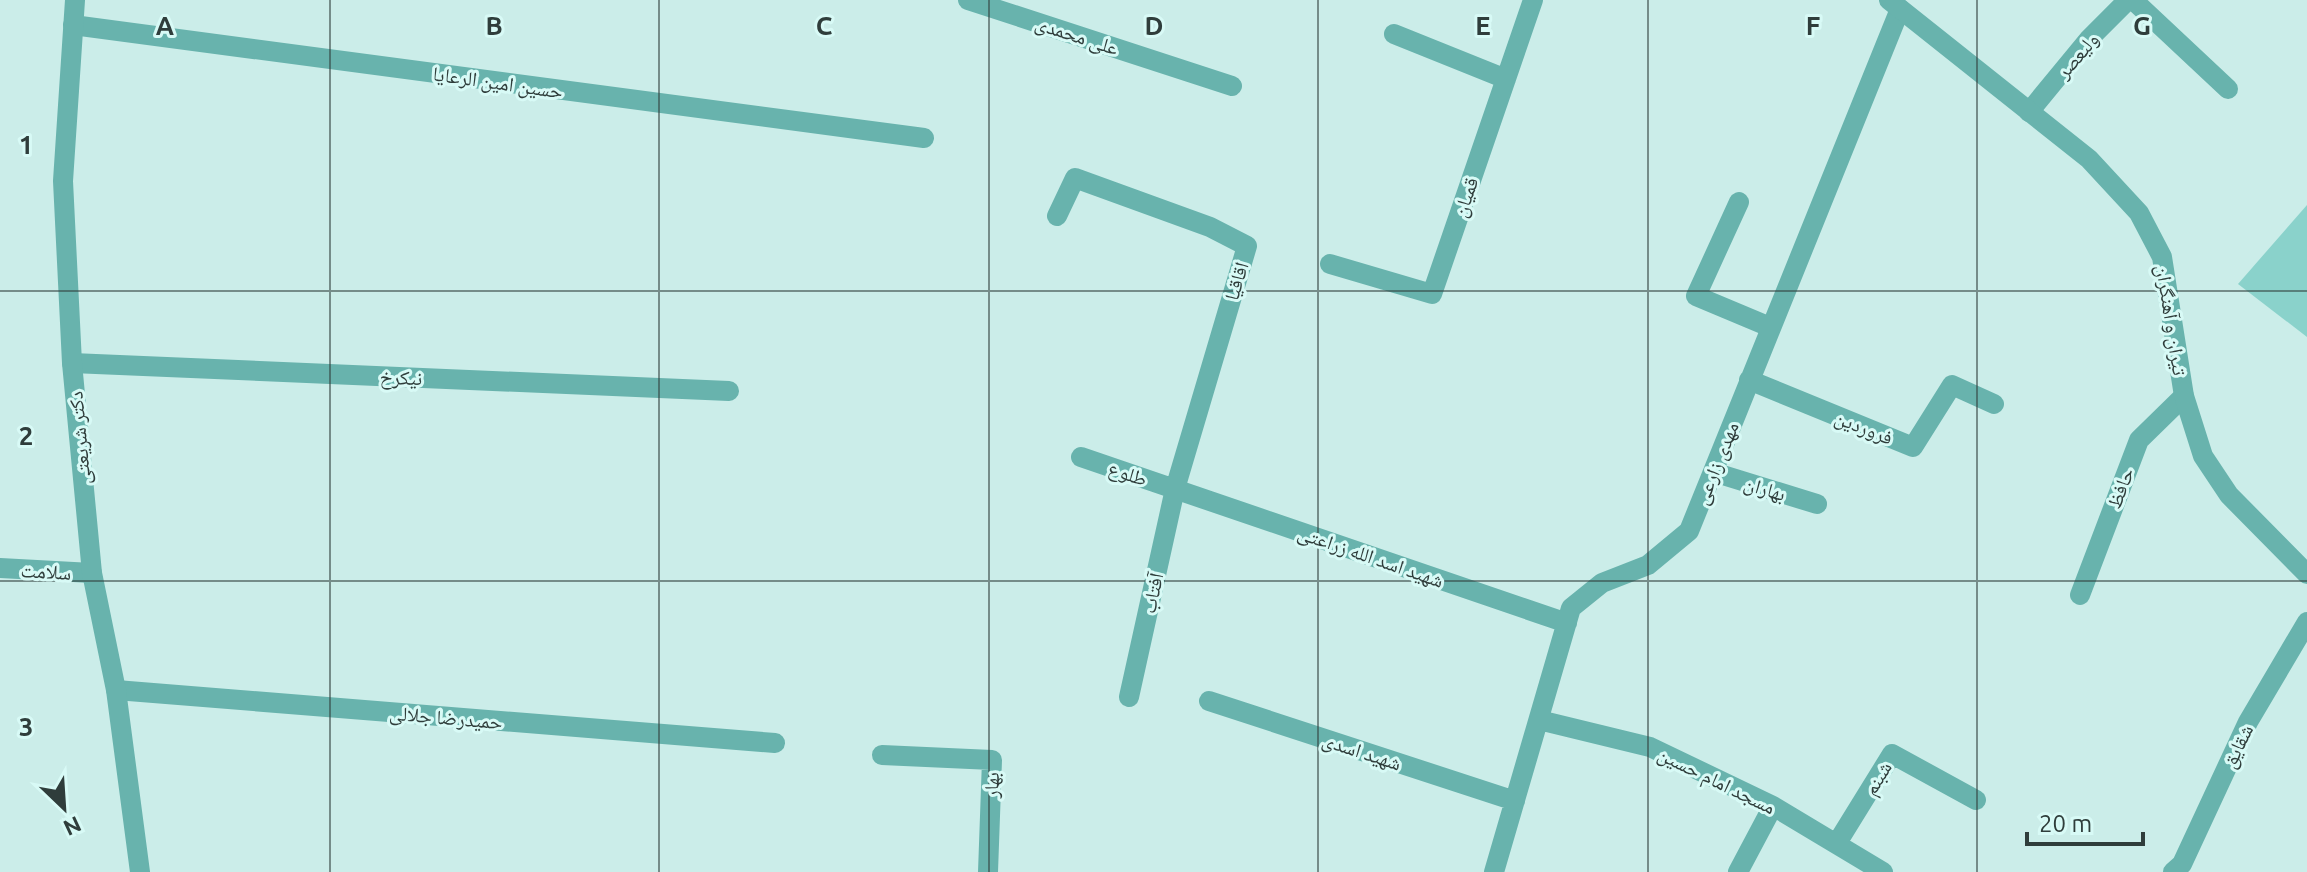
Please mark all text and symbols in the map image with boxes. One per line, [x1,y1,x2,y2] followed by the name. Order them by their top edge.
[156,11,175,40] text: A
[485,11,503,40] text: B
[816,11,833,40] text: C
[1032,11,1121,60] street label: علی محمدی
[1145,11,1163,40] text: D
[1475,11,1491,40] text: E
[1806,11,1820,40] text: F
[2133,11,2151,40] text: G
[2050,28,2103,83] street label: ولیعصر
[431,61,565,104] street label: حسین امین الرعایا
[19,130,33,159] text: 1
[1448,174,1483,220] street label: قمیان
[1219,259,1253,303] street label: اقاقیا
[2151,263,2192,377] street label: تیران و آهنگران
[379,365,423,391] street label: نیکرخ
[63,390,96,486] street label: دکتر شریعتی
[1831,405,1896,450] street label: فروردین
[1689,418,1744,508] street label: مهدی زارعی
[19,421,33,450] text: 2
[1105,456,1150,492] street label: طلوع
[2102,464,2138,512] street label: حافظ
[1741,471,1789,506] street label: بهاران
[1295,520,1447,593] street label: شهید اسد الله زراعتی
[20,558,72,584] street label: سلامت
[1137,570,1168,616] street label: آفتاب
[388,701,504,734] street label: حمیدرضا جلالی
[19,712,33,741] text: 3
[2217,720,2258,772] street label: شقایق
[1319,727,1404,776] street label: شهید اسدی
[1653,742,1780,821] street label: مسجد امام حسین
[1858,757,1899,801] street label: شبنم
[24,768,104,848] north arrow
[979,772,1004,799] street label: بهار
[2027,796,2143,846] scale bar
[2039,810,2092,837] text: 20 m
[60,812,85,841] text: N

